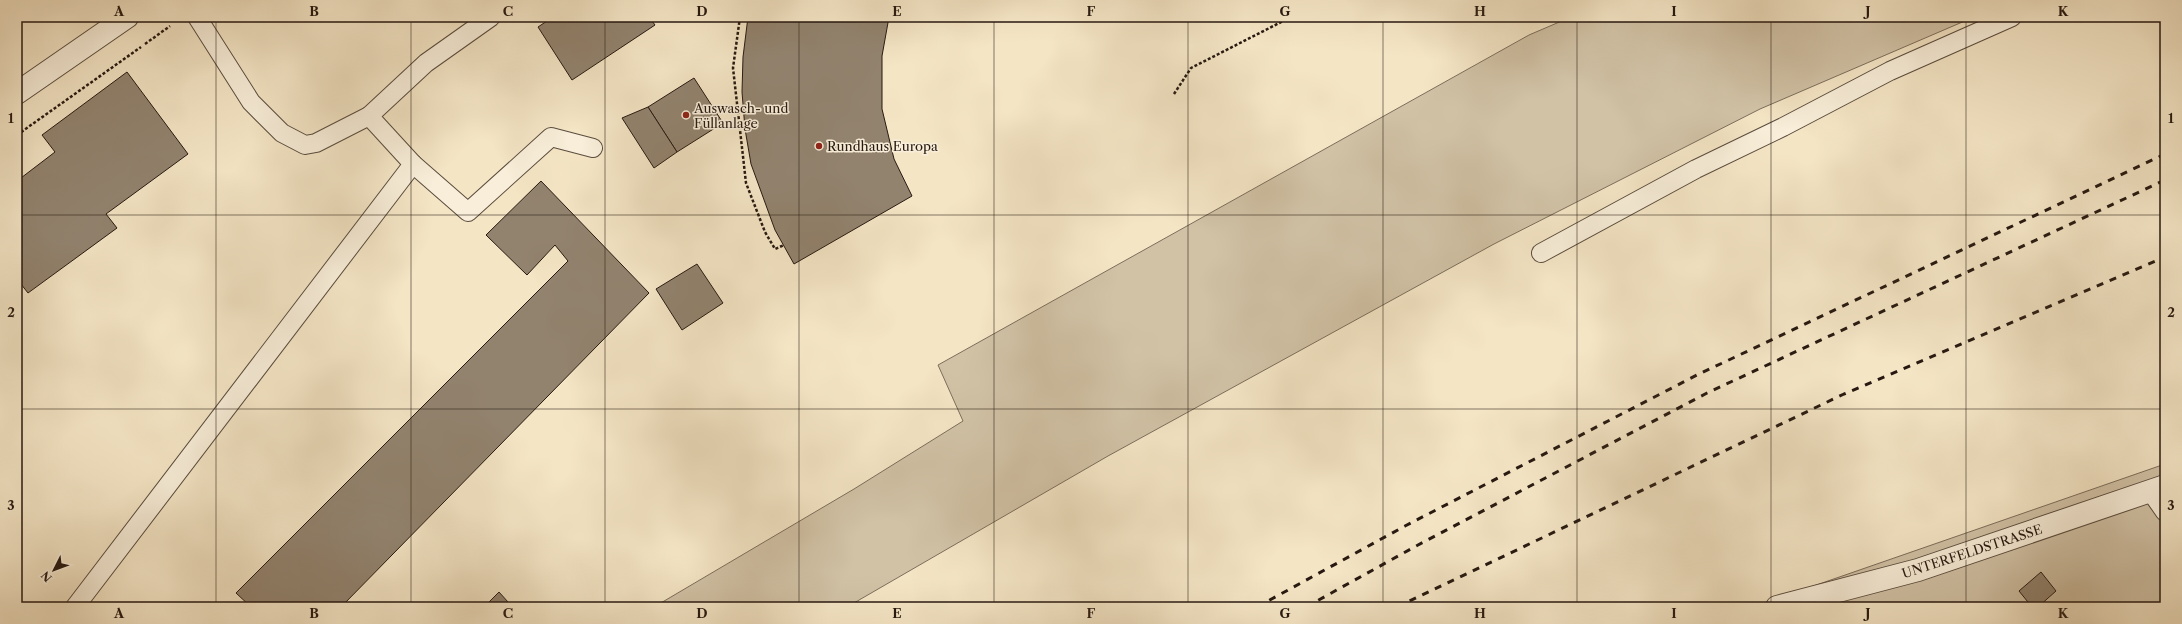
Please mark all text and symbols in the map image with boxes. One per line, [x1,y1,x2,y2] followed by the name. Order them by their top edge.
[113,3,125,19] text: A
[309,3,319,19] text: B
[503,3,513,19] text: C
[696,3,708,19] text: D
[892,3,902,19] text: E
[1087,3,1096,19] text: F
[1279,3,1291,19] text: G
[1474,3,1486,19] text: H
[1671,3,1677,19] text: I
[1863,3,1871,19] text: J
[2058,3,2069,19] text: K
[693,100,788,131] place label: Auswasch- und Füllanlage
[8,110,14,126] text: 1
[681,110,691,120] marker: Auswasch- und Füllanlage
[2168,110,2174,126] text: 1
[827,138,938,154] place label: Rundhaus Europa
[814,141,824,151] marker: Rundhaus Europa
[7,304,15,320] text: 2
[2167,304,2175,320] text: 2
[7,497,15,513] text: 3
[2167,497,2175,513] text: 3
[1900,521,2044,581] street label: UNTERFELDSTRASSE
[34,550,74,590] north arrow
[38,568,55,585] text: N
[113,605,125,621] text: A
[309,605,319,621] text: B
[503,605,513,621] text: C
[696,605,708,621] text: D
[892,605,902,621] text: E
[1087,605,1096,621] text: F
[1279,605,1291,621] text: G
[1474,605,1486,621] text: H
[1671,605,1677,621] text: I
[1863,605,1871,621] text: J
[2058,605,2069,621] text: K

